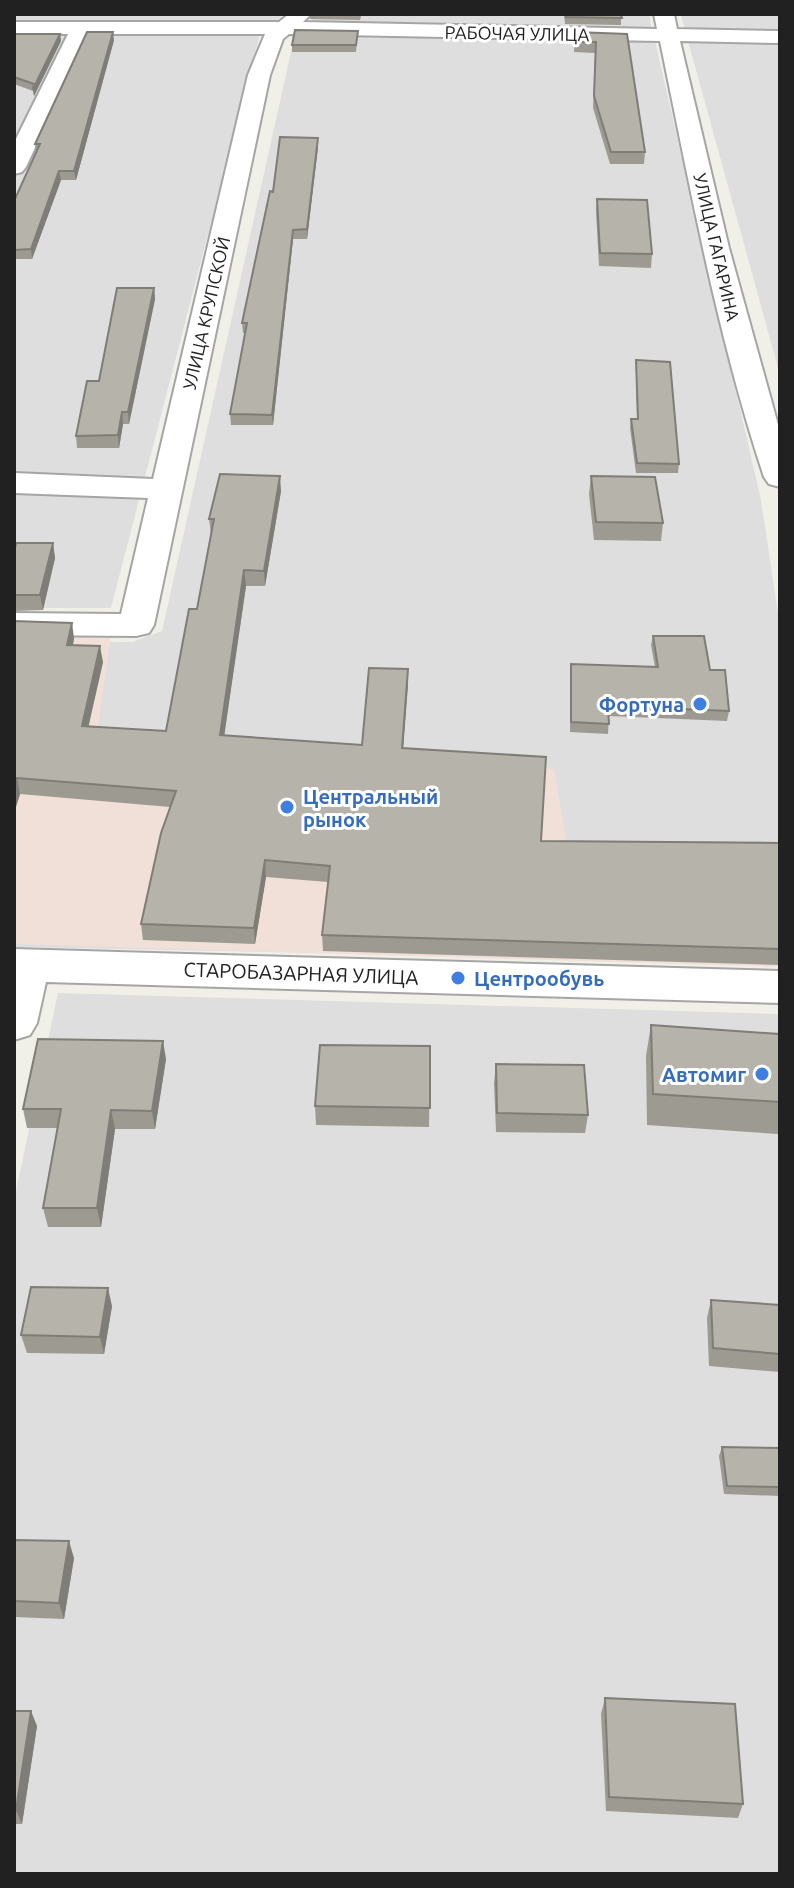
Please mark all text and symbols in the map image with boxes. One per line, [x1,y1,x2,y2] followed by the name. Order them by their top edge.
[445,22,590,44] street label: РАБОЧАЯ УЛИЦА
[690,171,744,323] street label: УЛИЦА ГАГАРИНА
[179,235,233,391] street label: УЛИЦА КРУПСКОЙ
[599,693,684,716] place label: Фортуна
[691,695,709,713] marker: Фортуна
[303,785,438,831] place label: Центральный рынок
[278,798,296,816] marker: Центральный рынок
[183,957,419,989] street label: СТАРОБАЗАРНАЯ УЛИЦА
[474,967,604,990] place label: Центрообувь
[449,969,467,987] marker: Центрообувь
[662,1063,746,1086] place label: Автомиг
[753,1065,771,1083] marker: Автомиг

